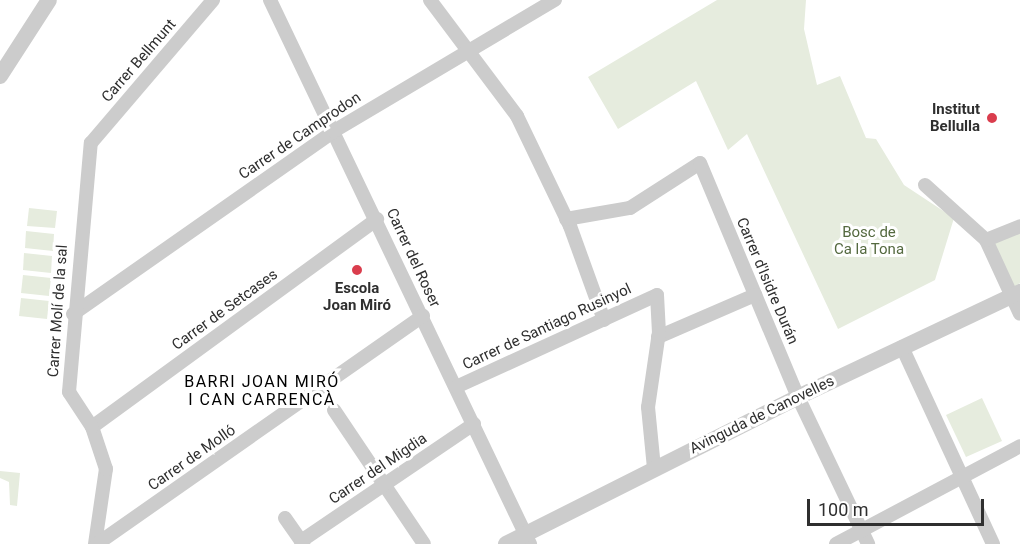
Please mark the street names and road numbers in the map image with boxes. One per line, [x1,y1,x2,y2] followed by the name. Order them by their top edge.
[98,16,180,106] street label: Carrer Bellmunt
[236,89,364,183] street label: Carrer de Camprodon
[382,206,444,310] street label: Carrer del Roser
[732,215,802,347] street label: Carrer d'Isidre Durán
[44,244,72,378] street label: Carrer Molí de la sal
[169,266,281,354] street label: Carrer de Setcases
[460,280,634,374] street label: Carrer de Santiago Rusinyol
[687,372,837,458] street label: Avinguda de Canovelles
[145,421,239,495] street label: Carrer de Molló
[326,430,430,508] street label: Carrer del Migdia

